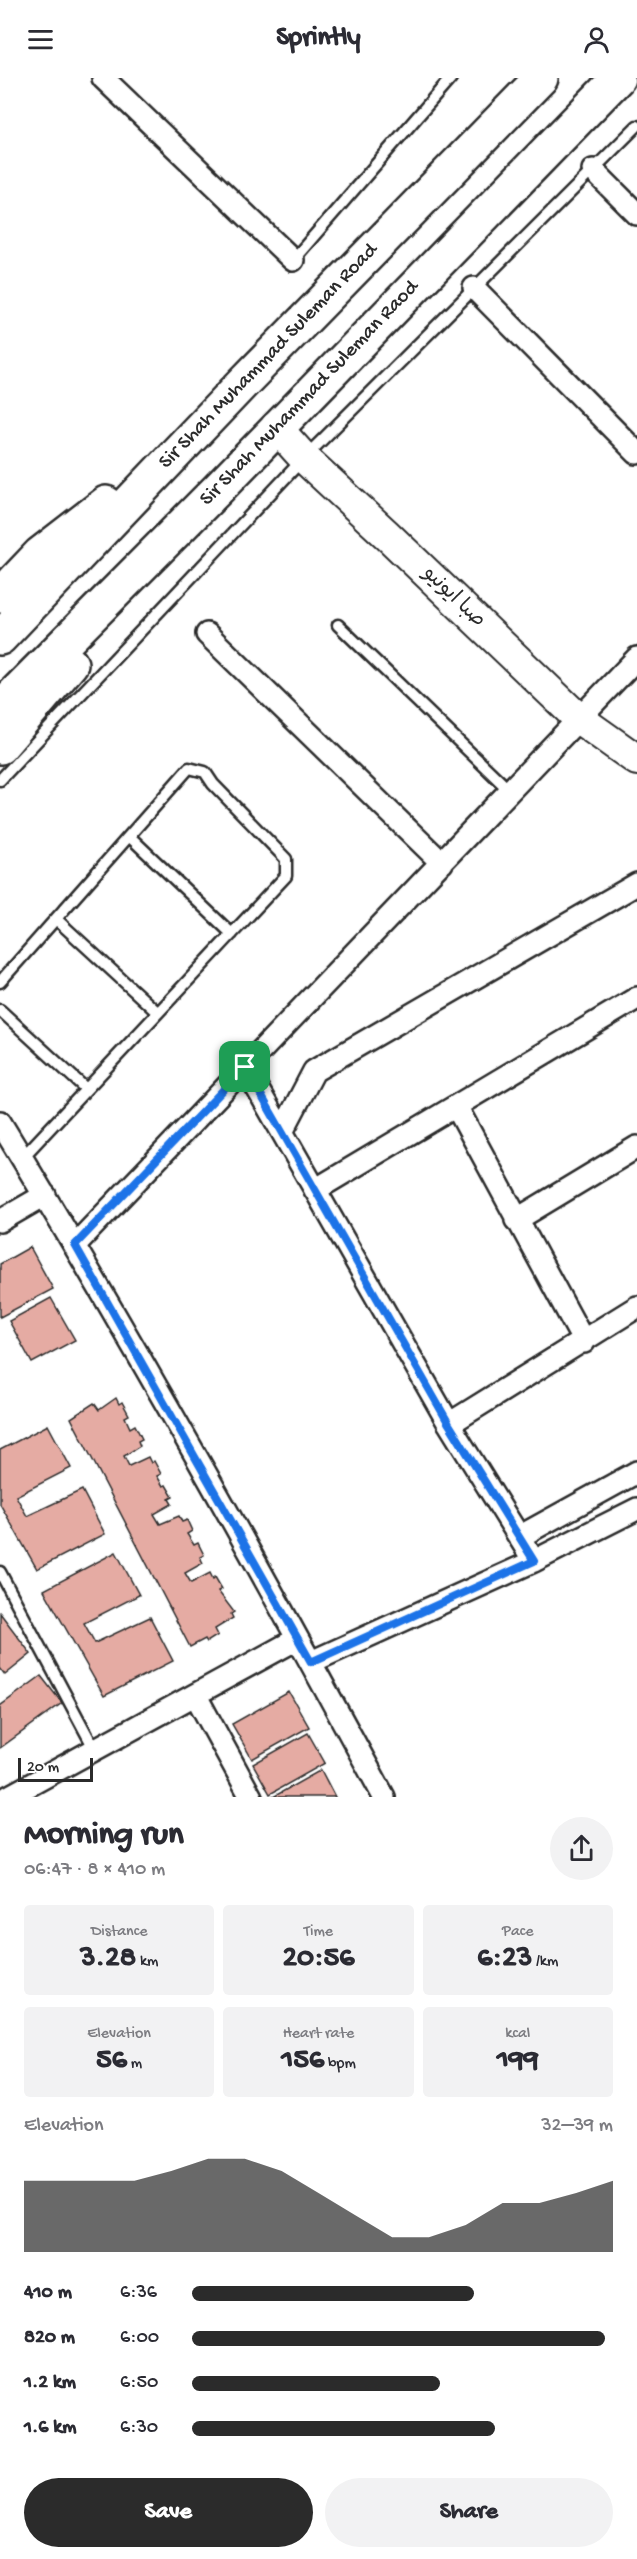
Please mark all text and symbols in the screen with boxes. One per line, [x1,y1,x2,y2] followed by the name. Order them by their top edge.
[24,23,57,56] icon: menu
[276,23,361,55] text: Sprintly
[580,23,613,56] icon: person
[154,238,385,475] street label: Sir Shah Muhammad Suleman Road
[195,275,426,512] street label: Sir Shah Muhammad Suleman Raod
[416,561,490,634] street label: صبا ایونیو
[219,1041,270,1092] pin
[228,1050,261,1083] icon: arrive
[18,1755,93,1782] scale bar
[27,1759,59,1778] text: 20 m
[24,1817,184,1855] text: Morning run
[550,1817,613,1880] button: share
[24,1859,165,1882] text: 06:47 · 8 × 410 m
[91,1923,147,1942] text: Distance
[304,1923,333,1942] text: Time
[502,1923,534,1942] text: Pace
[80,1942,136,1977] text: 3.28
[282,1942,355,1977] text: 20:56
[477,1942,532,1977] text: 6:23
[136,1953,158,1972] text: km
[532,1953,558,1972] text: /km
[87,2025,151,2044] text: Elevation
[283,2025,354,2044] text: Heart rate
[505,2025,530,2044] text: kcal
[96,2044,127,2079] text: 56
[281,2044,324,2079] text: 156
[497,2044,539,2079] text: 199
[127,2055,142,2074] text: m
[324,2055,356,2074] text: bpm
[24,2115,104,2138] text: Elevation
[541,2115,613,2138] text: 32–39 m
[24,2282,72,2305] text: 410 m
[120,2282,157,2305] text: 6:36
[24,2327,75,2350] text: 820 m
[120,2327,159,2350] text: 6:00
[24,2372,76,2395] text: 1.2 km
[120,2372,158,2395] text: 6:50
[24,2417,76,2440] text: 1.6 km
[120,2417,158,2440] text: 6:30
[24,2478,313,2547] button: Save
[325,2478,613,2547] button: Share

